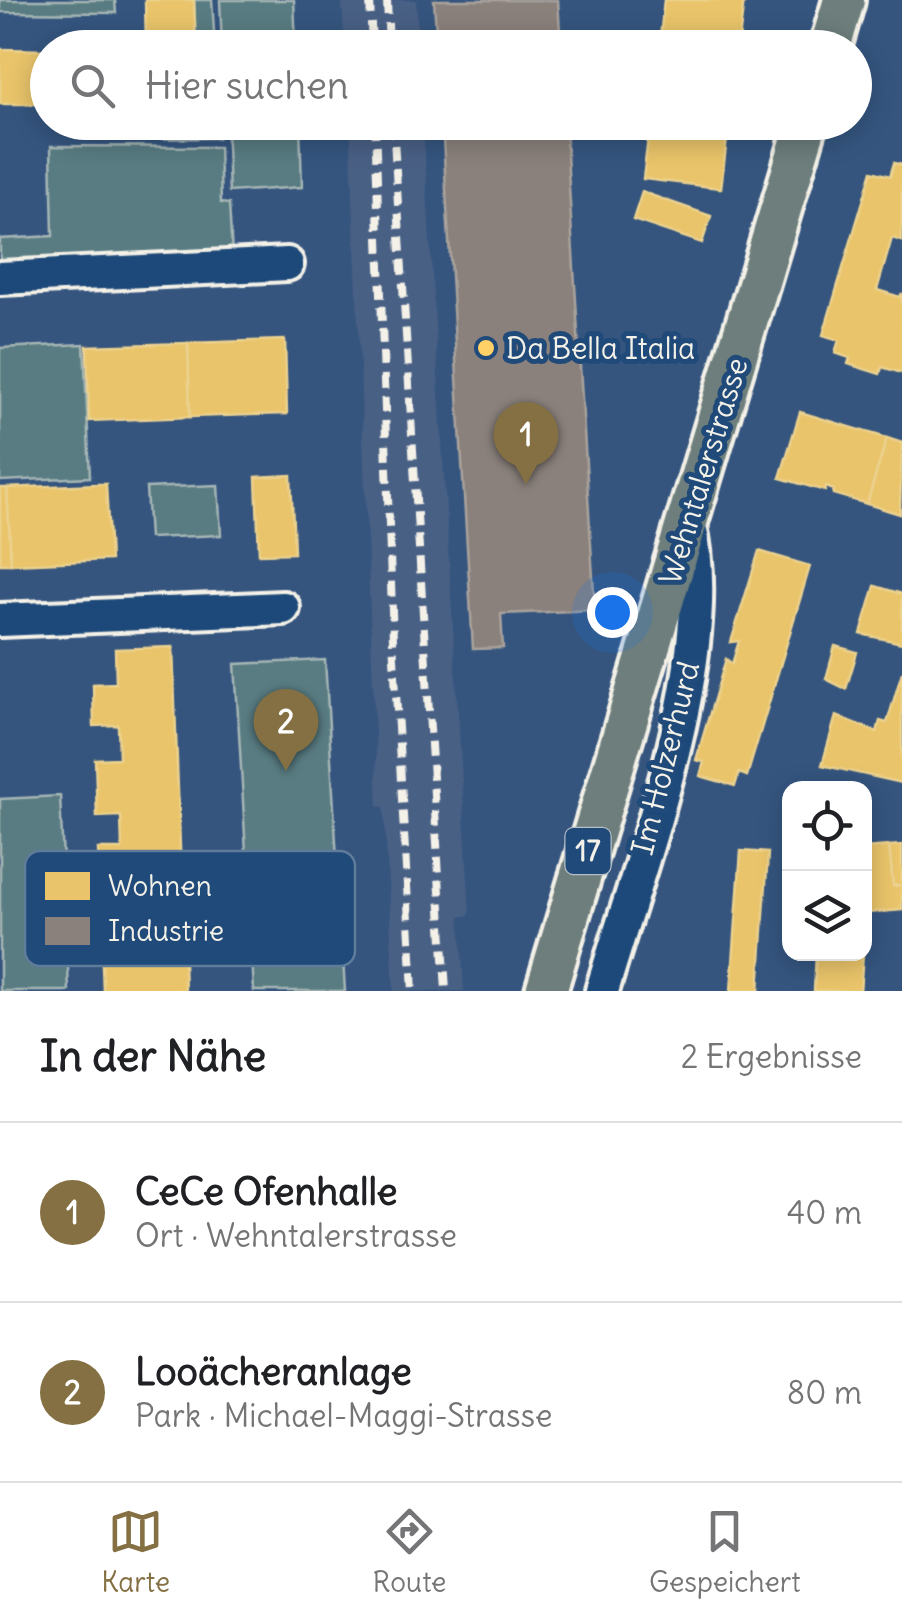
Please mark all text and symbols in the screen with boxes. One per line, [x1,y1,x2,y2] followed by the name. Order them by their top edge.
[30,30,872,140] search box
[65,58,120,113] icon: search
[145,62,349,109] text: Hier suchen
[506,329,695,367] place label: Da Bella Italia
[475,337,497,359] marker: Da Bella Italia
[650,353,756,589] street label: Wehntalerstrasse
[494,402,558,484] pin: 1
[587,587,638,638] your location
[623,657,707,859] street label: Im Holzerhurd
[254,688,318,771] pin: 2
[782,781,872,961] map controls
[782,781,872,871] button: locate
[566,828,610,874] road number: 17
[25,851,355,966] legend
[108,868,212,904] text: Wohnen
[782,871,872,961] button: layers
[108,913,224,949] text: Industrie
[40,1030,266,1082] text: In der Nähe
[681,1036,862,1077] text: 2 Ergebnisse
[135,1168,398,1215] text: CeCe Ofenhalle
[66,1192,79,1233] text: 1
[787,1192,862,1233] text: 40 m
[135,1215,457,1256] text: Ort · Wehntalerstrasse
[135,1348,412,1395] text: Looächeranlage
[64,1372,81,1413] text: 2
[787,1372,862,1413] text: 80 m
[135,1395,552,1436] text: Park · Michael-Maggi-Strasse
[101,1504,170,1600] tab: Karte
[373,1504,446,1600] tab: Route
[649,1504,801,1600] tab: Gespeichert

